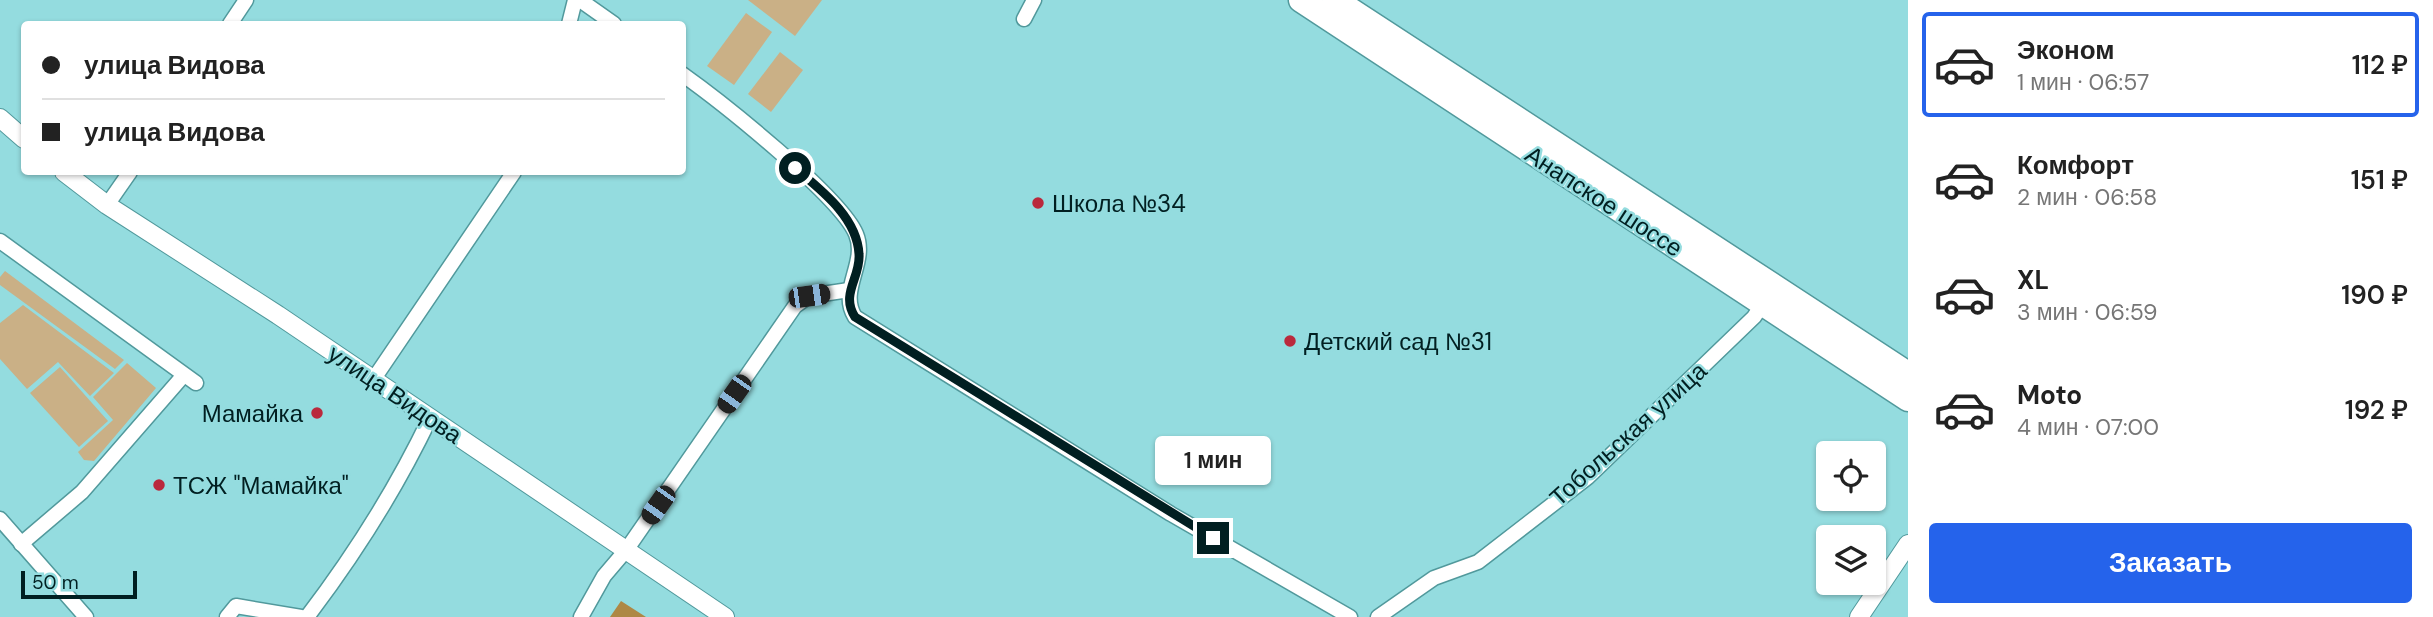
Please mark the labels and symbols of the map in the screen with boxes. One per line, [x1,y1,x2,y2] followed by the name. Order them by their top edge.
[1519,139,1689,263] street label: Анапское шоссе
[779,152,811,184] route start
[1052,188,1186,219] place label: Школа №34
[1030,195,1046,211] marker: Школа №34
[787,283,832,309] car
[1304,326,1492,357] place label: Детский сад №31
[1282,333,1298,349] marker: Детский сад №31
[322,338,468,451] street label: улица Видова
[1543,355,1714,513] street label: Тобольская улица
[714,371,755,417] car
[202,398,304,429] place label: Мамайка
[309,405,325,421] marker: Мамайка
[1155,436,1271,486] callout: 1 мин
[173,470,349,501] place label: ТСЖ "Мамайка"
[151,477,167,493] marker: ТСЖ "Мамайка"
[638,482,679,528] car
[1197,522,1229,554] route end
[21,568,136,600] scale bar

